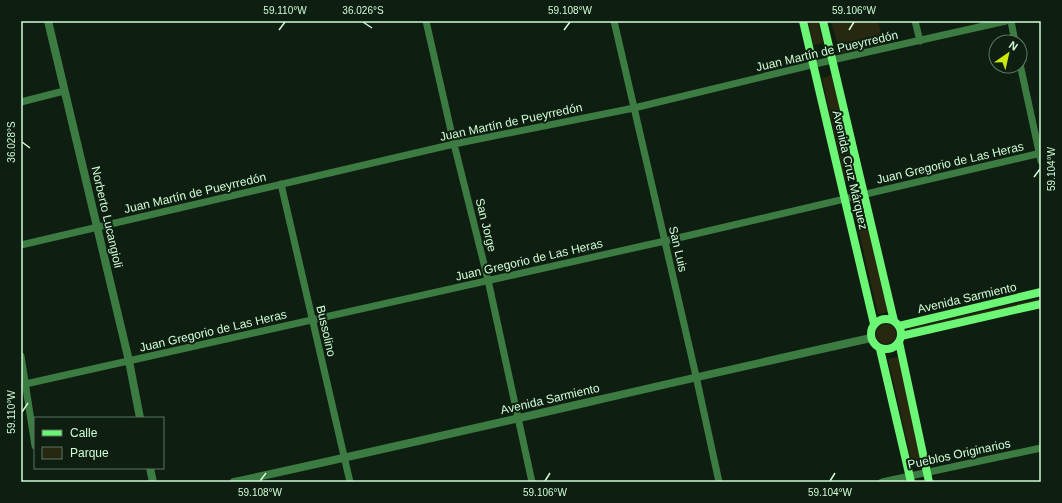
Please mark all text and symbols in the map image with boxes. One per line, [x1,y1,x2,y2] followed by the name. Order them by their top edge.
[263,5,307,16] text: 59.110°W
[342,5,384,16] text: 36.026°S
[548,5,593,16] text: 59.108°W
[832,5,877,16] text: 59.106°W
[755,28,899,74] street label: Juan Martín de Pueyrredón
[988,34,1028,74] north arrow
[1007,39,1020,53] text: N
[438,100,584,144] street label: Juan Martín de Pueyrredón
[829,109,871,231] street label: Avenida Cruz Márquez
[6,121,17,163] text: 36.028°S
[875,139,1025,187] street label: Juan Gregorio de Las Heras
[1046,146,1057,191] text: 59.104°W
[88,165,126,269] street label: Norberto Lucangioli
[123,170,267,216] street label: Juan Martín de Pueyrredón
[473,197,499,254] street label: San Jorge
[666,225,690,273] street label: San Luis
[454,236,604,284] street label: Juan Gregorio de Las Heras
[916,280,1018,316] street label: Avenida Sarmiento
[313,304,339,358] street label: Bussolino
[138,307,288,355] street label: Juan Gregorio de Las Heras
[499,381,601,417] street label: Avenida Sarmiento
[6,390,17,434] text: 59.110°W
[34,417,164,469] legend
[70,426,98,440] text: Calle
[906,436,1012,472] street label: Pueblos Originarios
[70,446,109,460] text: Parque
[238,487,283,498] text: 59.108°W
[523,487,568,498] text: 59.106°W
[808,487,853,498] text: 59.104°W

